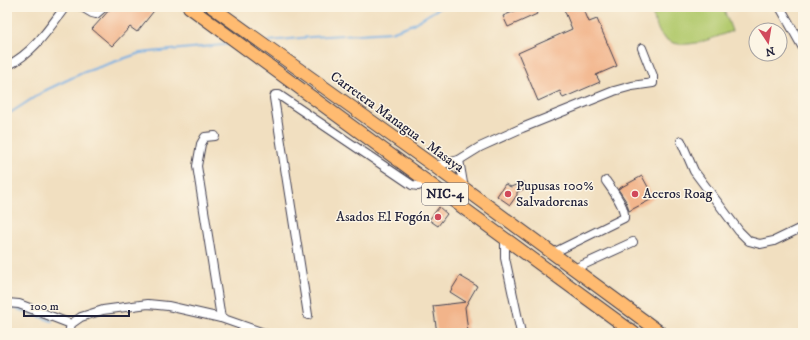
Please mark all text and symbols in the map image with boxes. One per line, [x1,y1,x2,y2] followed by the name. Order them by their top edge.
[748,22,788,62] north arrow
[764,43,776,59] text: N
[327,67,467,177] street label: Carretera Managua - Masaya
[516,177,594,211] place label: Pupusas 100% Salvadorenas
[422,183,468,205] road number: NIC-4
[643,185,712,203] place label: Aceros Roag
[503,189,513,199] marker: Pupusas 100% Salvadorenas
[630,189,640,199] marker: Aceros Roag
[336,208,431,226] place label: Asados El Fogón
[433,212,443,222] marker: Asados El Fogón
[24,292,129,318] scale bar
[30,299,59,314] text: 100 m

